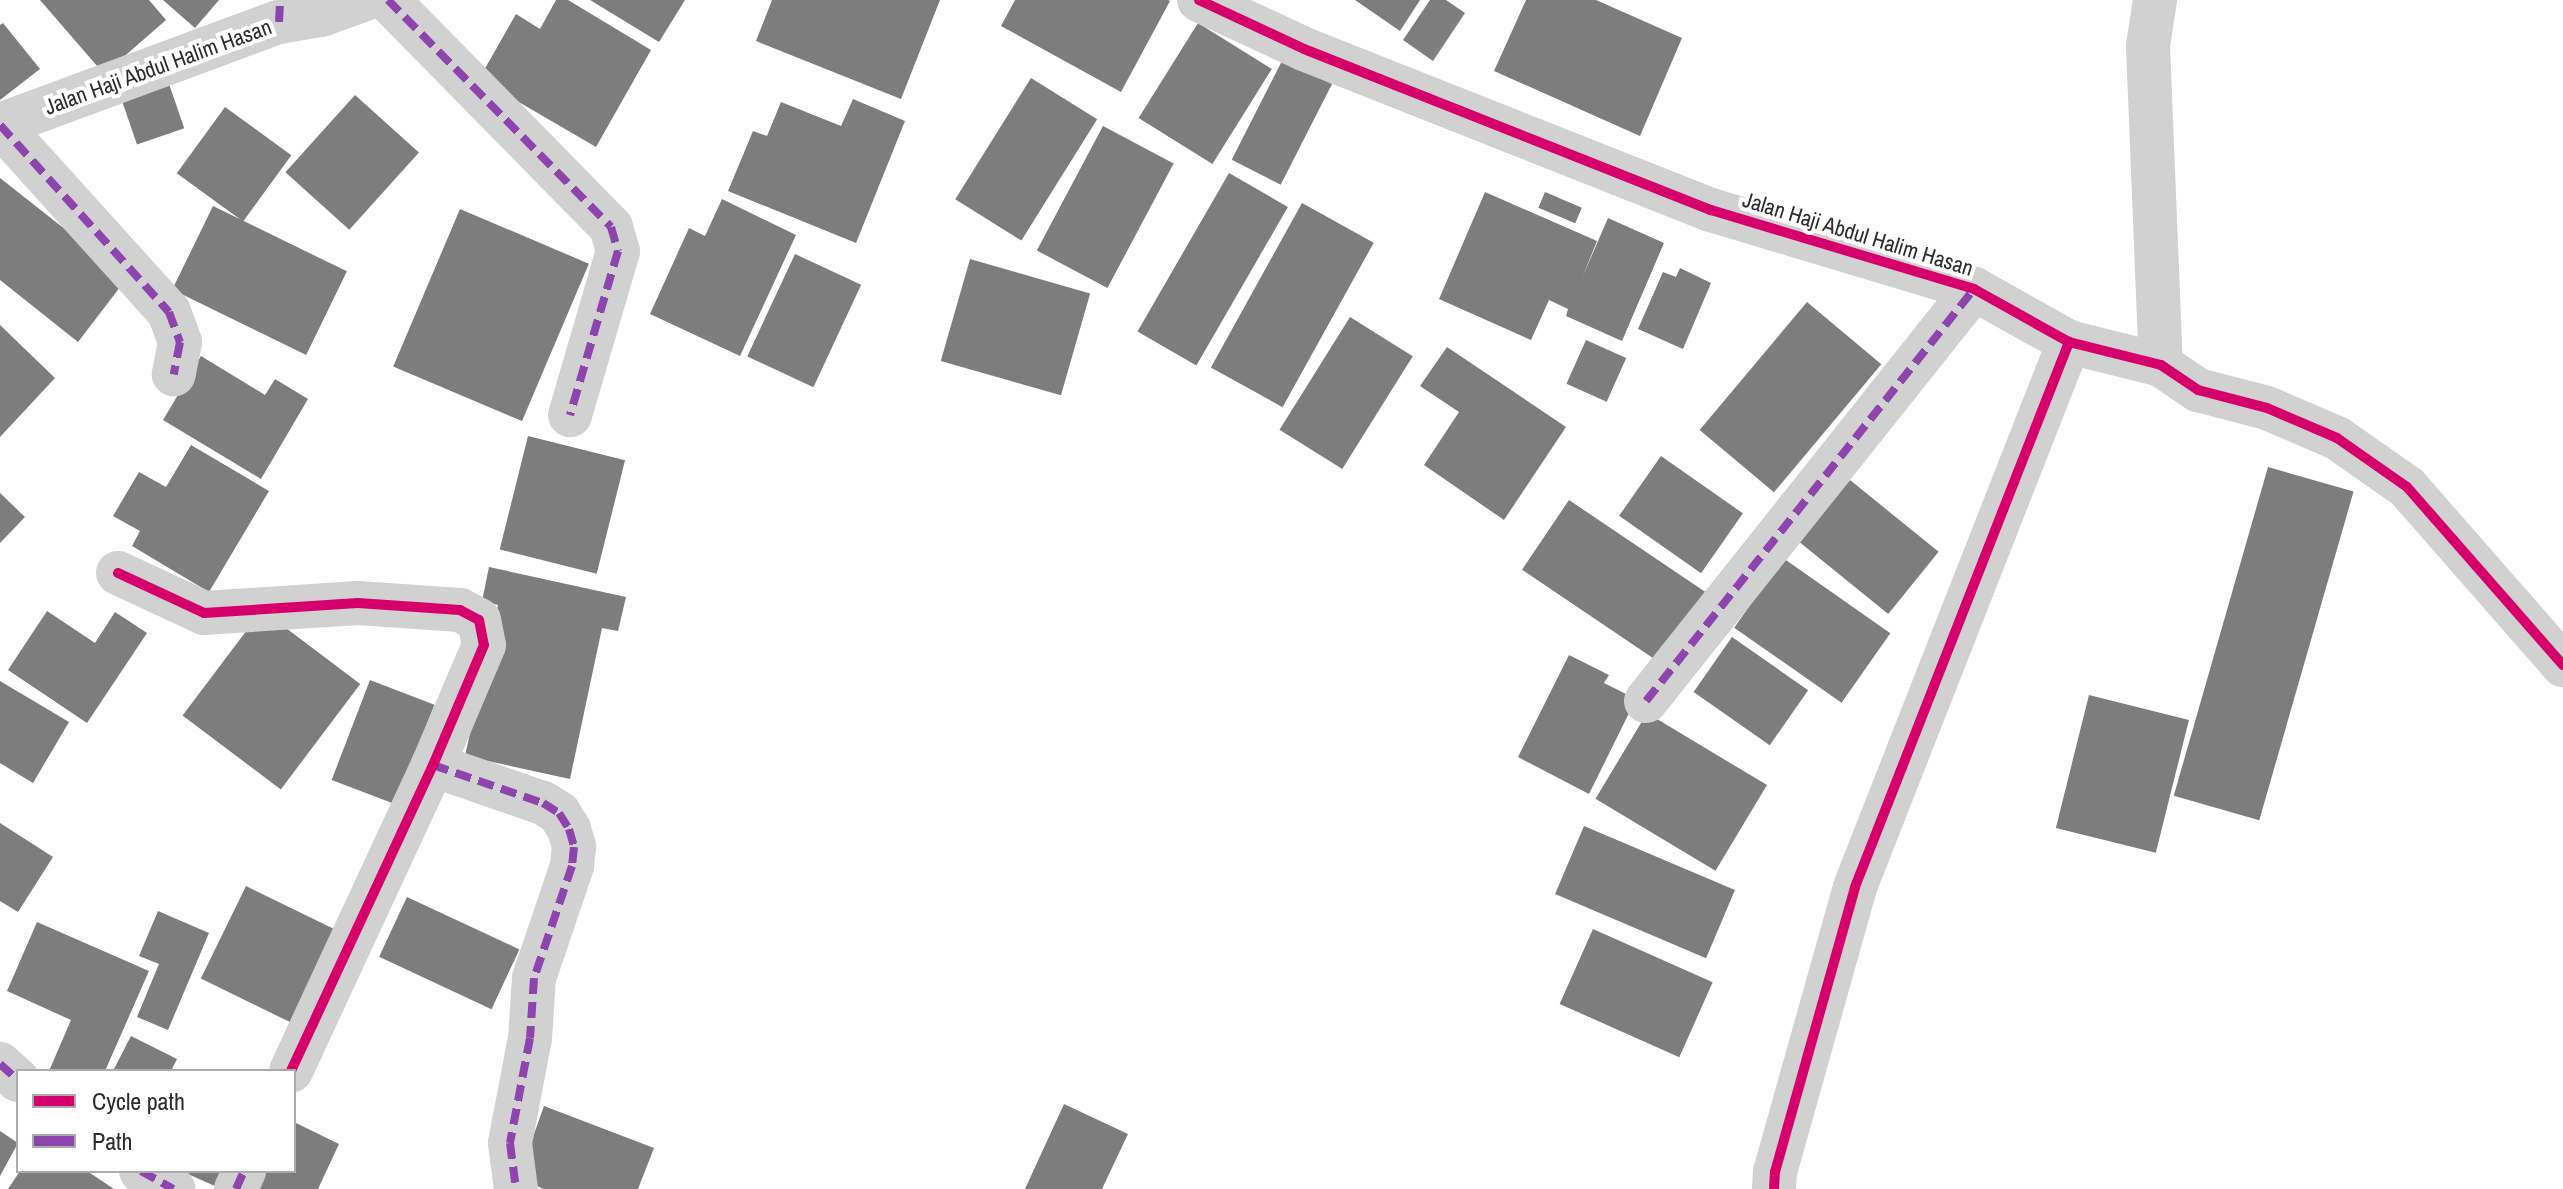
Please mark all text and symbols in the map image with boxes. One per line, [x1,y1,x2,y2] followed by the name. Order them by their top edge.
[40,13,276,121] street label: Jalan Haji Abdul Halim Hasan
[1739,186,1977,282] street label: Jalan Haji Abdul Halim Hasan
[16,1069,296,1173] legend
[92,1085,185,1117] text: Cycle path
[92,1125,133,1157] text: Path

